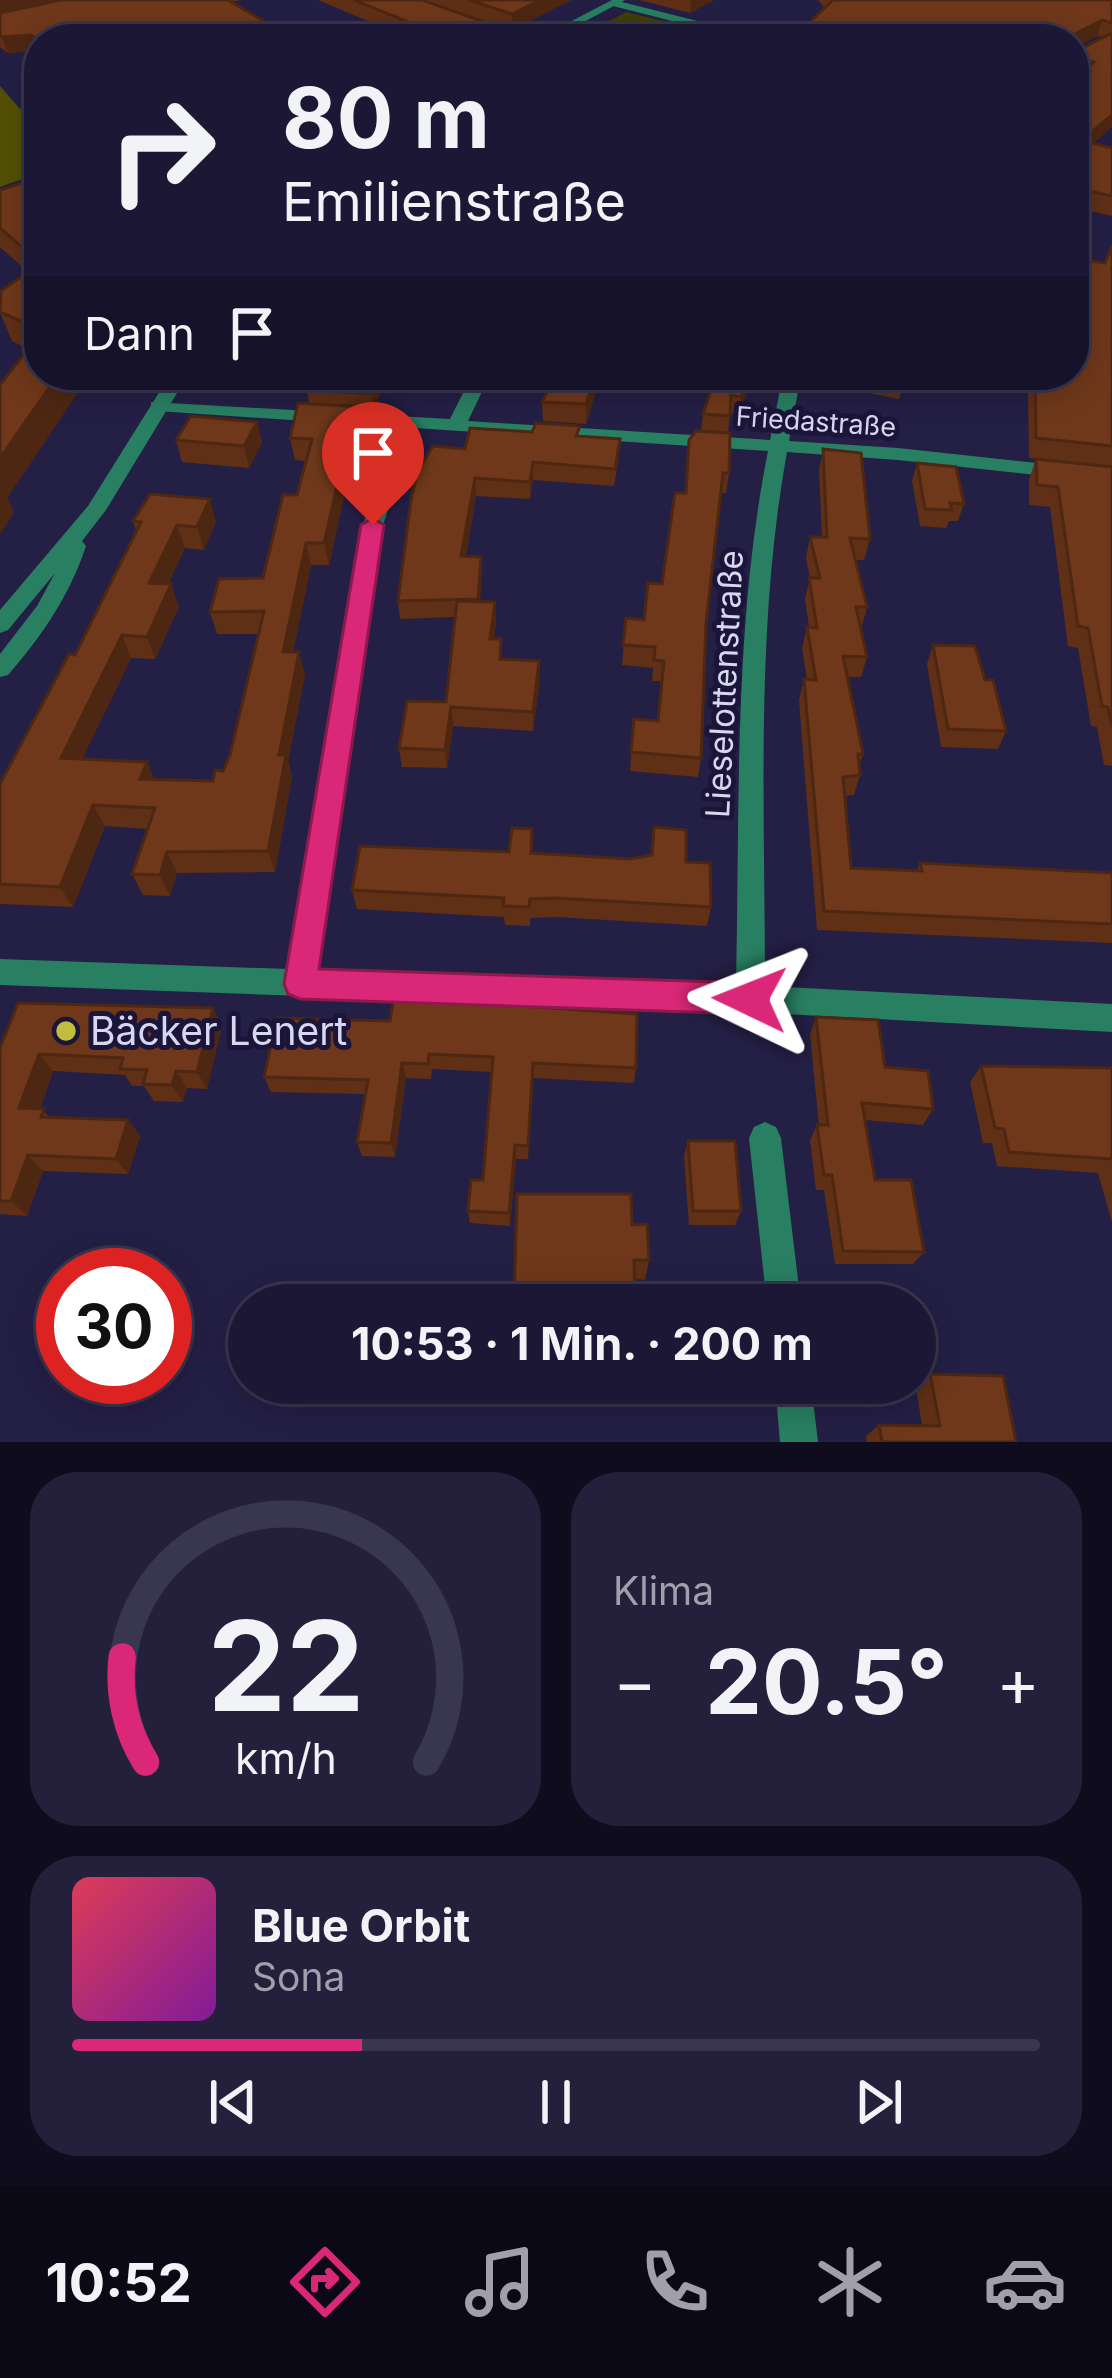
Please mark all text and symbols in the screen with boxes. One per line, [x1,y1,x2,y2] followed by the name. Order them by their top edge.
[282,67,490,168] text: 80 m
[84,72,240,228] icon: right
[282,169,626,234] text: Emilienstraße
[219,300,285,366] icon: arrive
[84,306,195,361] text: Dann
[735,399,897,444] street label: Friedastraße
[322,402,424,525] pin
[340,420,406,486] icon: arrive
[697,549,751,819] street label: Lieselottenstraße
[687,936,813,1062] position arrow
[90,1007,347,1054] place label: Bäcker Lenert
[53,1018,79,1044] marker: Bäcker Lenert
[36,1248,192,1404] speed limit sign: 30
[351,1316,813,1371] text: 10:53 · 1 Min. · 200 m
[613,1567,714,1614] text: Klima
[207,1590,364,1741] text: 22
[705,1627,948,1736] text: 20.5°
[613,1642,657,1722] text: −
[996,1642,1040,1722] text: +
[235,1732,336,1784] text: km/h
[252,1898,470,1953] text: Blue Orbit
[252,1953,345,2000] text: Sona
[200,2069,266,2135] icon: previous
[523,2069,589,2135] icon: pause
[846,2069,912,2135] icon: next
[283,2240,367,2324] icon: directions
[458,2240,542,2324] icon: music
[633,2240,717,2324] icon: phone
[808,2240,892,2324] icon: climate
[983,2240,1067,2324] icon: car
[45,2250,192,2315] text: 10:52

